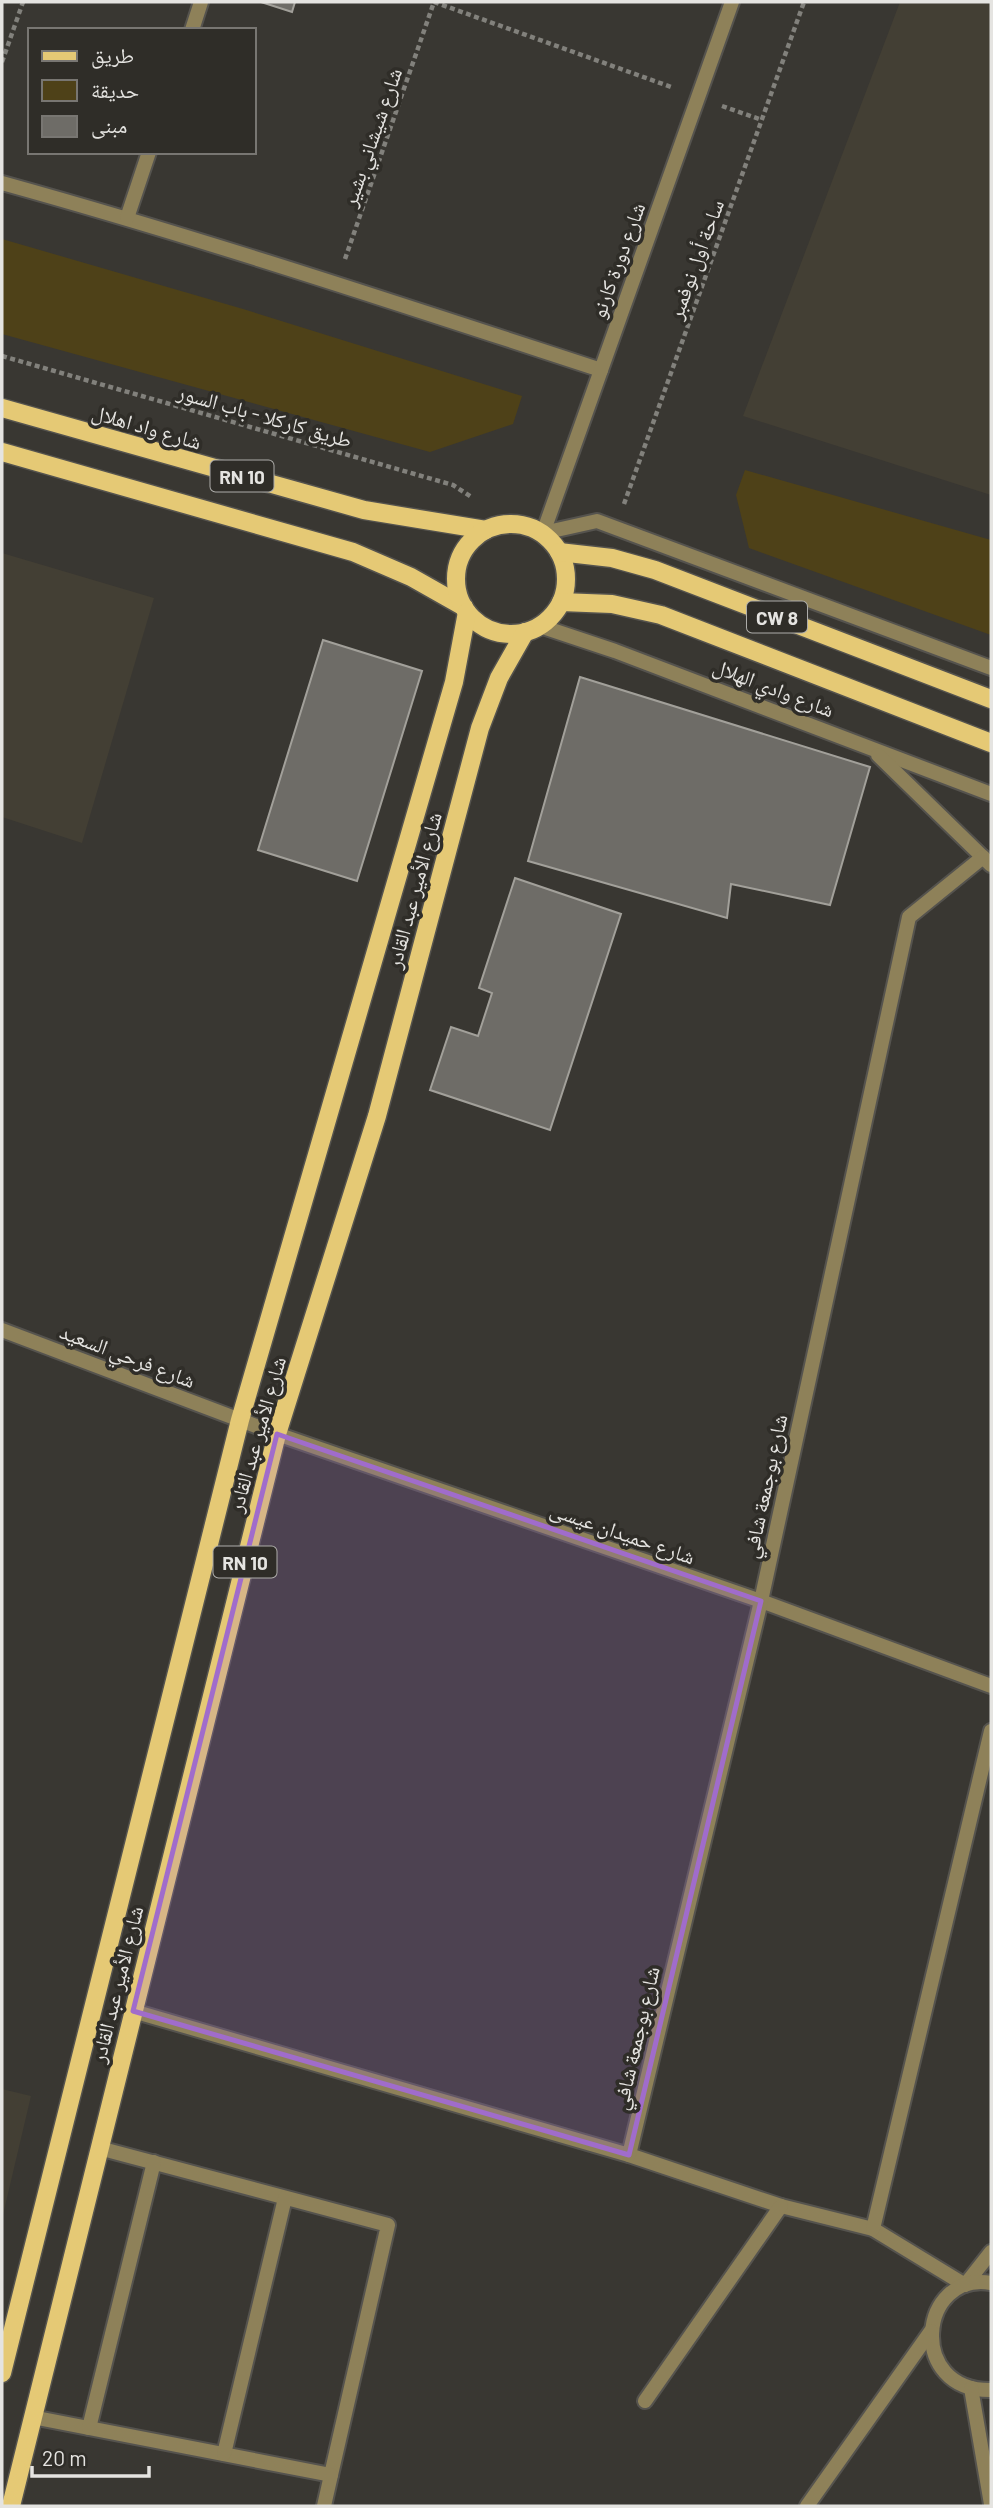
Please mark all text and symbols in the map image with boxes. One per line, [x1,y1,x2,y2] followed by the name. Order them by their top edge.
[28,28,256,154] legend
[91,42,134,69] text: طريق
[335,64,411,212] street label: شارع شيشاني بشير
[91,77,139,102] text: حديقة
[91,112,127,139] text: مبنى
[661,196,729,323] street label: ساحة أول نوفمبر
[585,199,651,322] street label: شارع دورة كارنو
[173,378,355,454] street label: طريق كاركلا - باب السور
[89,398,205,455] street label: شارع واد اهلال
[210,461,274,491] road number: RN 10
[747,602,807,632] road number: CW 8
[708,652,838,727] street label: شارع وادي الهلال
[380,809,448,972] street label: شارع الأمير عبد القادر
[55,1318,199,1397] street label: شارع فرحي السعيد
[222,1353,292,1516] street label: شارع الأمير عبد القادر
[737,1412,797,1561] street label: شارع بوجمعة شافي
[547,1495,699,1570] street label: شارع حميدان عيسى
[214,1546,276,1578] road number: RN 10
[84,1903,149,2066] street label: شارع الأمير عبد القادر
[606,1964,669,2113] street label: شارع بوجمعة شافي
[32,2434,149,2478] scale bar
[42,2445,87,2470] text: 20 m

